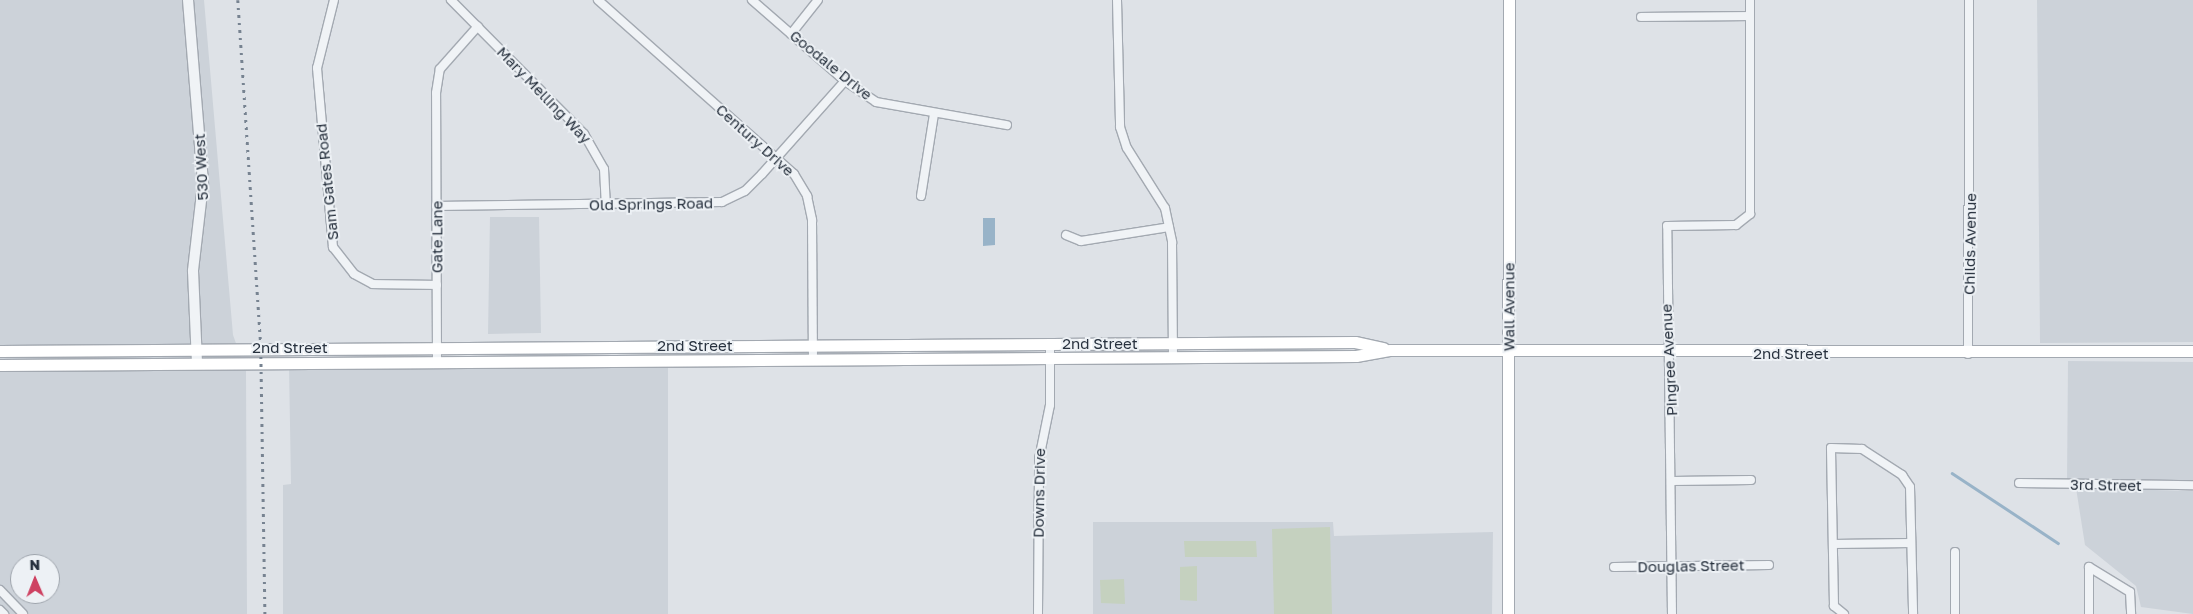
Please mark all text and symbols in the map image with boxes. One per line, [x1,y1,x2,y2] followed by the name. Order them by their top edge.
[786,26,876,104] street label: Goodale Drive
[493,43,595,147] street label: Mary Melling Way
[712,100,798,180] street label: Century Drive
[312,123,342,241] street label: Sam Gates Road
[190,133,212,201] street label: 530 West
[1960,193,1980,295] street label: Childs Avenue
[589,194,713,214] street label: Old Springs Road
[428,201,446,273] street label: Gate Lane
[1500,263,1518,351] street label: Wall Avenue
[1657,304,1681,416] street label: Pingree Avenue
[1062,335,1138,353] street label: 2nd Street
[657,337,733,355] street label: 2nd Street
[252,339,328,357] street label: 2nd Street
[1753,345,1829,363] street label: 2nd Street
[1029,448,1049,538] street label: Downs Drive
[2070,475,2142,495] street label: 3rd Street
[10,554,60,604] north arrow
[29,556,40,573] text: N
[1637,556,1745,576] street label: Douglas Street

